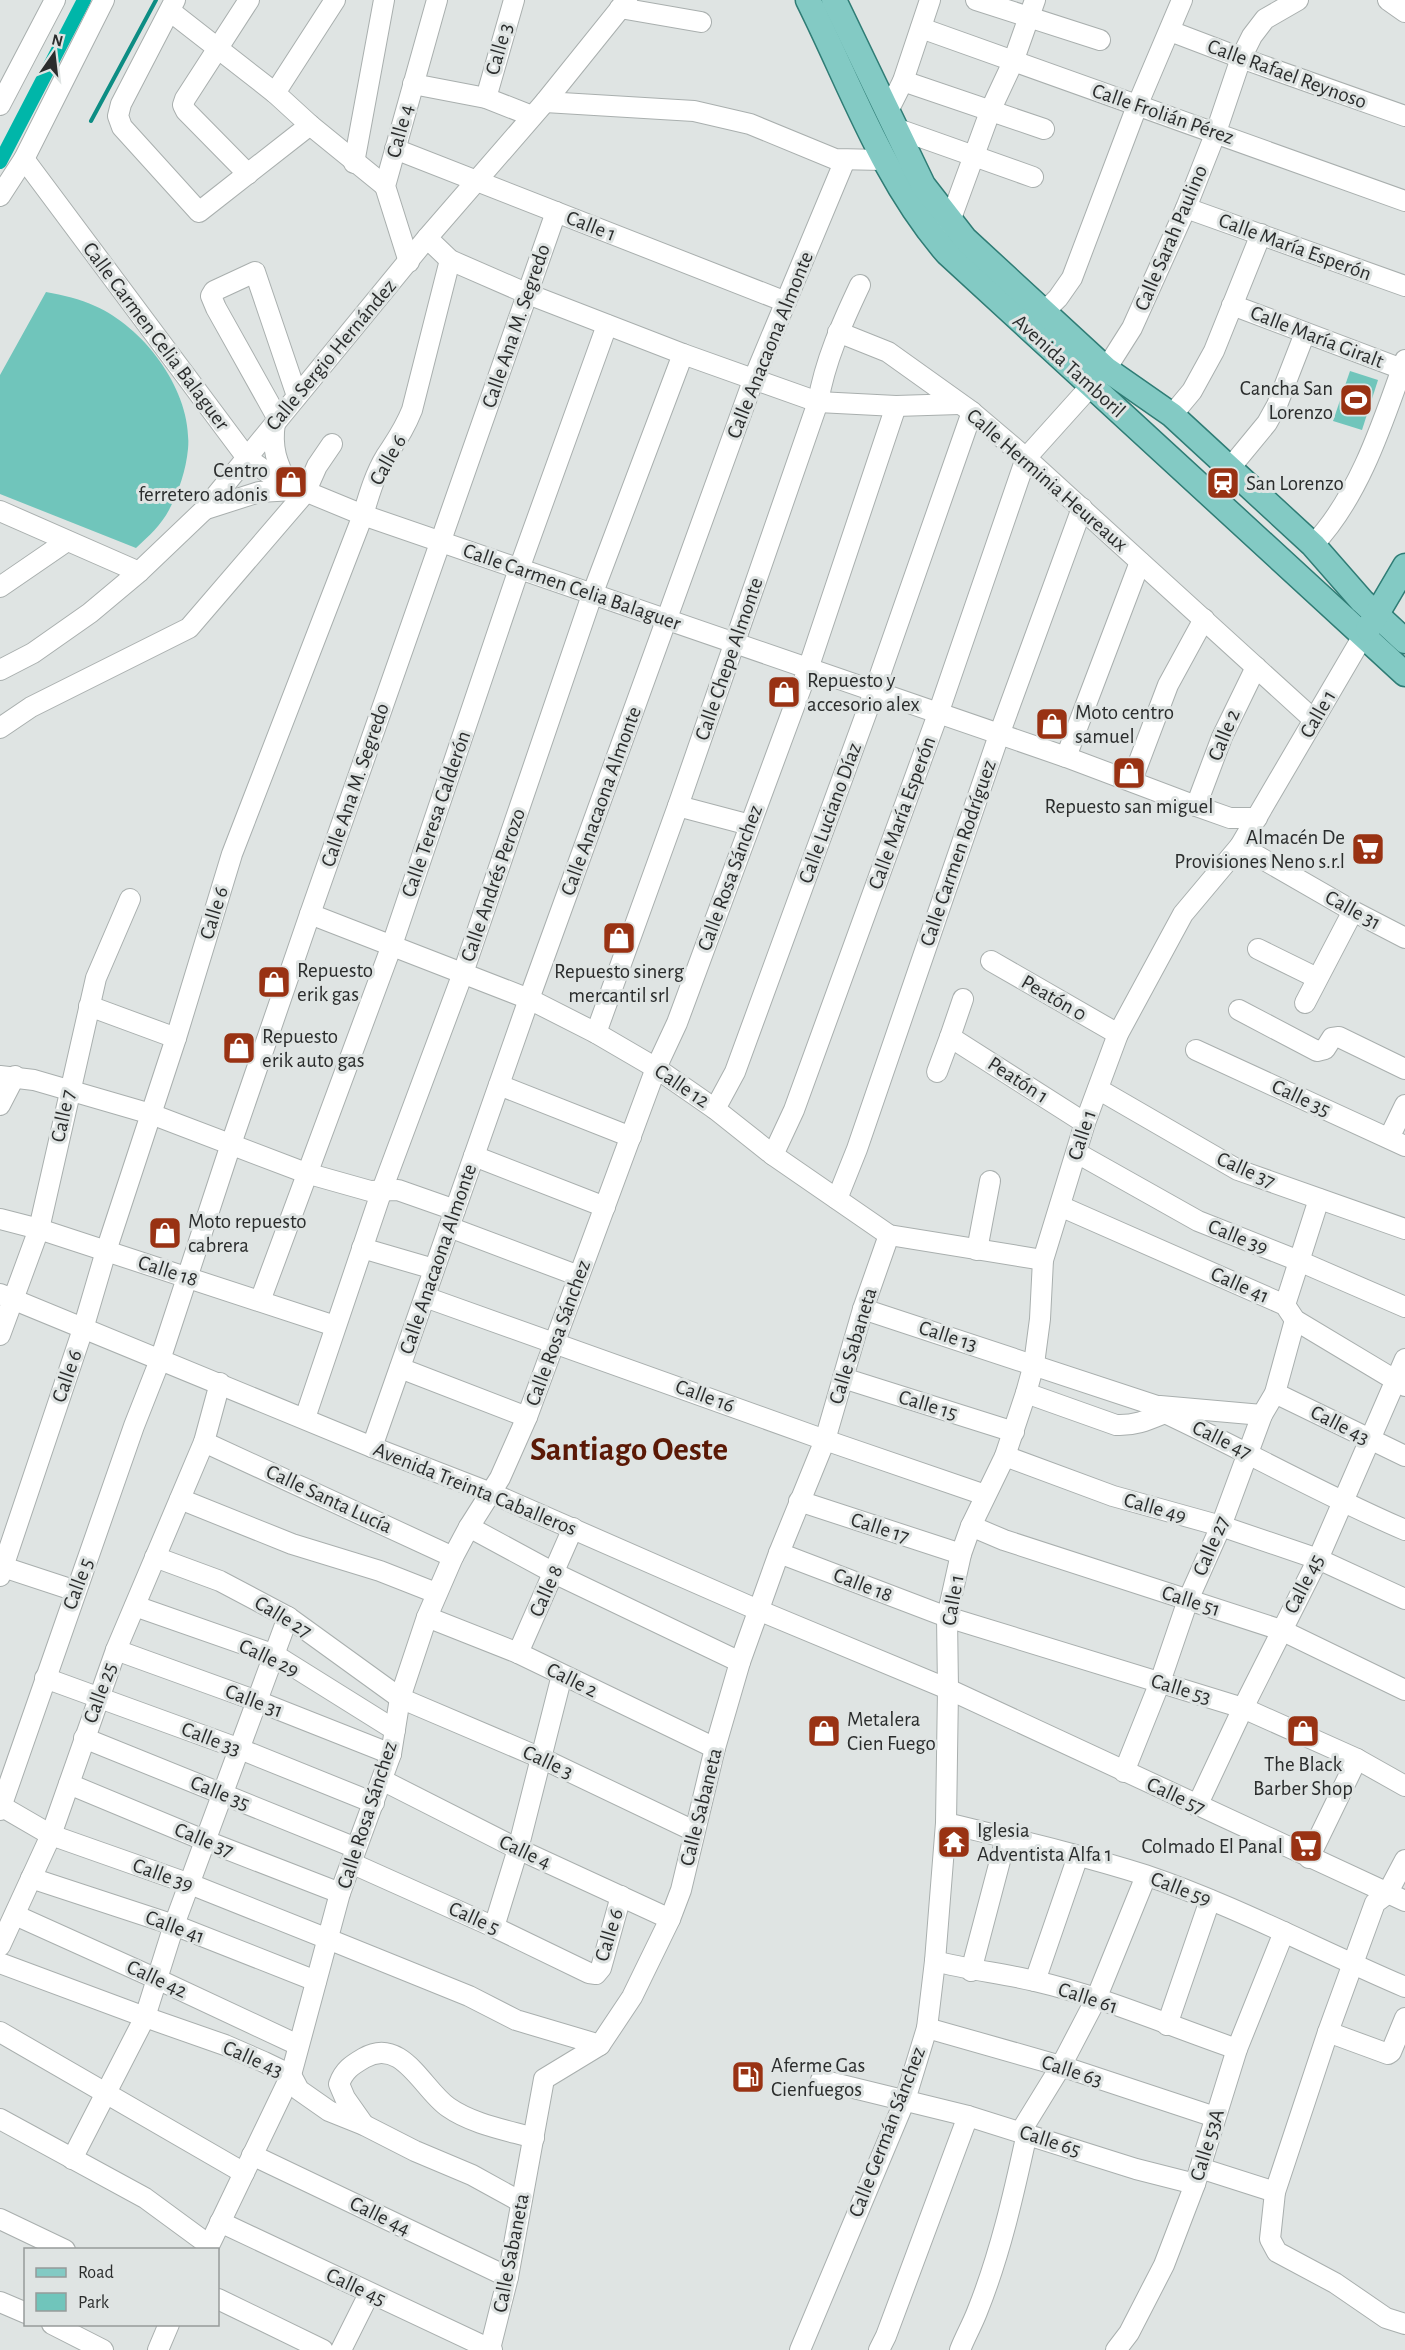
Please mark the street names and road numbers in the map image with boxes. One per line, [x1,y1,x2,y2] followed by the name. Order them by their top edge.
[482,21,516,77] street label: Calle 3
[1205,35,1369,113] street label: Calle Rafael Reynoso
[1089,80,1237,148] street label: Calle Frolián Pérez
[383,102,417,160] street label: Calle 4
[1131,162,1211,314] street label: Calle Sarah Paulino
[563,207,619,245] street label: Calle 1
[1216,210,1374,284] street label: Calle María Esperón
[79,238,233,434] street label: Calle Carmen Celia Balaguer
[478,241,554,411] street label: Calle Ana M. Segredo
[723,249,817,441] street label: Calle Anacaona Almonte
[262,275,400,435] street label: Calle Sergio Hernández
[1247,302,1387,372] street label: Calle María Giralt
[1009,310,1129,422] street label: Avenida Tamboril
[963,405,1131,555] street label: Calle Herminia Heureaux
[366,431,410,489] street label: Calle 6
[460,540,684,634] street label: Calle Carmen Celia Balaguer
[691,575,767,743] street label: Calle Chepe Almonte
[1296,687,1340,741] street label: Calle 1
[317,700,393,870] street label: Calle Ana M. Segredo
[557,704,645,898] street label: Calle Anacaona Almonte
[1204,706,1244,764] street label: Calle 2
[398,728,474,900] street label: Calle Teresa Calderón
[865,734,939,892] street label: Calle María Esperón
[795,740,865,886] street label: Calle Luciano Díaz
[916,757,1000,949] street label: Calle Carmen Rodríguez
[694,802,766,954] street label: Calle Rosa Sánchez
[457,806,529,964] street label: Calle Andrés Perozo
[196,884,232,942] street label: Calle 6
[1322,886,1384,934] street label: Calle 31
[1018,971,1090,1025] street label: Peatón 0
[984,1053,1052,1107] street label: Peatón 1
[651,1060,713,1112] street label: Calle 12
[1269,1075,1333,1121] street label: Calle 35
[47,1088,79,1144] street label: Calle 7
[1064,1107,1100,1163] street label: Calle 1
[1214,1148,1279,1192] street label: Calle 37
[396,1161,480,1357] street label: Calle Anacaona Almonte
[1205,1216,1271,1258] street label: Calle 39
[136,1252,200,1290] street label: Calle 18
[522,1257,594,1409] street label: Calle Rosa Sánchez
[1208,1263,1272,1307] street label: Calle 41
[825,1285,881,1407] street label: Calle Sabaneta
[916,1317,980,1355] street label: Calle 13
[48,1347,86,1405] street label: Calle 6
[673,1376,737,1416] street label: Calle 16
[896,1386,960,1424] street label: Calle 15
[1307,1401,1373,1449] street label: Calle 43
[1189,1417,1255,1463] street label: Calle 47
[370,1439,580,1539] street label: Avenida Treinta Caballeros
[263,1461,395,1537] street label: Calle Santa Lucía
[1121,1489,1189,1527] street label: Calle 49
[848,1509,912,1547] street label: Calle 17
[1189,1513,1233,1579] street label: Calle 27
[1280,1551,1328,1617] street label: Calle 45
[59,1556,97,1612] street label: Calle 5
[525,1562,567,1620] street label: Calle 8
[831,1564,895,1606] street label: Calle 18
[938,1573,968,1627] street label: Calle 1
[1159,1582,1223,1620] street label: Calle 51
[251,1592,315,1642] street label: Calle 27
[236,1635,302,1681] street label: Calle 29
[543,1659,601,1701] street label: Calle 2
[79,1660,121,1726] street label: Calle 25
[1148,1670,1214,1708] street label: Calle 53
[222,1680,286,1722] street label: Calle 31
[179,1718,243,1760] street label: Calle 33
[333,1739,401,1891] street label: Calle Rosa Sánchez
[520,1741,576,1783] street label: Calle 3
[676,1746,726,1868] street label: Calle Sabaneta
[188,1772,252,1814] street label: Calle 35
[1144,1773,1209,1819] street label: Calle 57
[172,1819,237,1861] street label: Calle 37
[496,1831,554,1873] street label: Calle 4
[130,1854,196,1896] street label: Calle 39
[1148,1868,1214,1910] street label: Calle 59
[446,1898,502,1938] street label: Calle 5
[591,1906,627,1964] street label: Calle 6
[143,1907,207,1947] street label: Calle 41
[124,1956,190,2002] street label: Calle 42
[1056,1979,1120,2017] street label: Calle 61
[220,2037,286,2081] street label: Calle 43
[845,2044,929,2220] street label: Calle Germán Sánchez
[1039,2051,1105,2091] street label: Calle 63
[1186,2107,1228,2183] street label: Calle 53A
[1017,2121,1083,2161] street label: Calle 65
[346,2192,414,2240] street label: Calle 44
[489,2192,533,2314] street label: Calle Sabaneta
[323,2264,389,2310] street label: Calle 45

